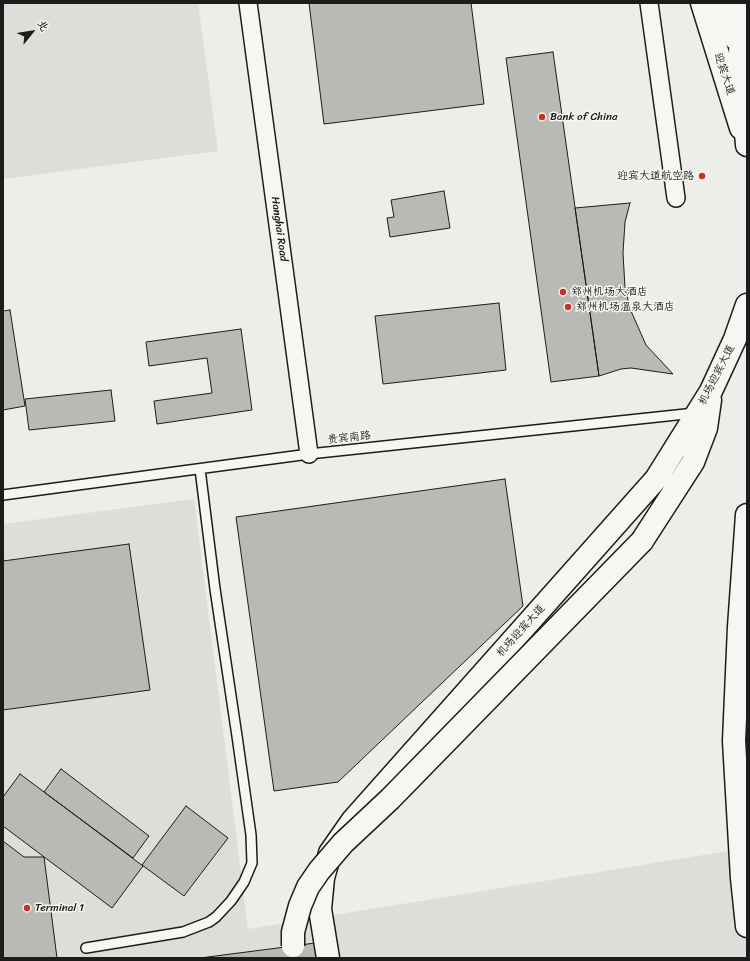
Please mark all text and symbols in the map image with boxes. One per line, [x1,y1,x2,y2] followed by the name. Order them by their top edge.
[12,12,52,52] north arrow
[32,16,54,35] text: 北
[711,51,737,97] street label: 迎宾大道
[550,110,618,124] place label: Bank of China
[537,112,547,122] marker: Bank of China
[617,169,694,183] place label: 迎宾大道航空路
[697,171,707,181] marker: 迎宾大道航空路
[268,196,290,262] street label: Hanghai Road
[571,285,648,299] place label: 郑州机场大酒店
[558,287,568,297] marker: 郑州机场大酒店
[576,300,675,314] place label: 郑州机场温泉大酒店
[563,302,573,312] marker: 郑州机场温泉大酒店
[696,343,738,407] street label: 机场迎宾大道
[326,429,372,447] street label: 贵宾南路
[494,602,548,660] street label: 机场迎宾大道
[35,901,84,915] place label: Terminal 1
[22,903,32,913] marker: Terminal 1

